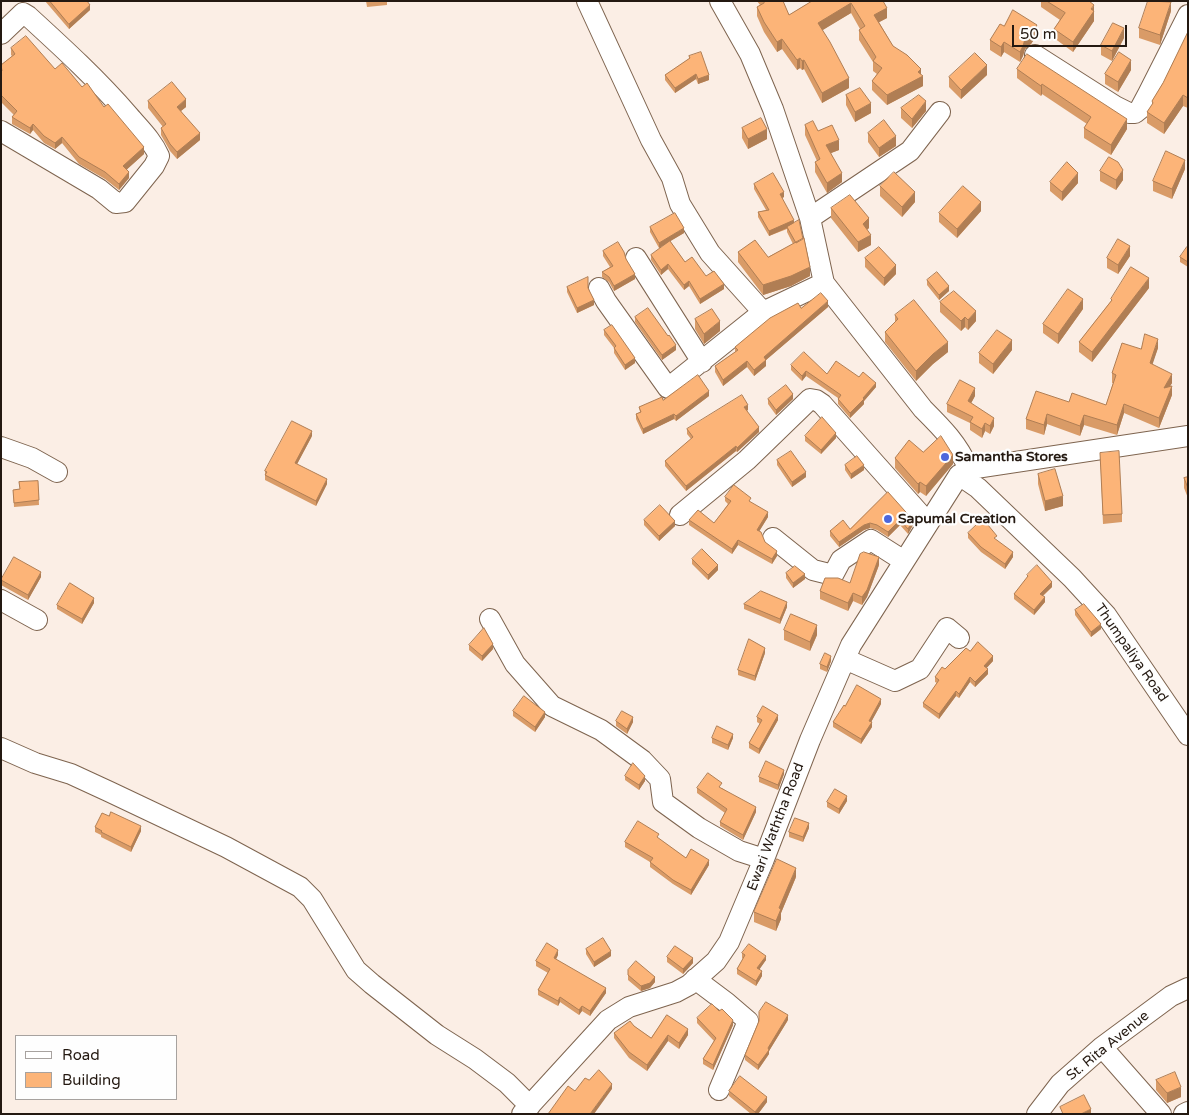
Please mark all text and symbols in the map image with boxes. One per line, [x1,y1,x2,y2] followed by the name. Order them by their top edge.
[1014,15,1129,47] scale bar
[1020,25,1057,43] text: 50 m
[955,449,1068,465] place label: Samantha Stores
[939,451,951,463] marker: Samantha Stores
[898,511,1016,527] place label: Sapumal Creation
[882,513,894,525] marker: Sapumal Creation
[1091,601,1171,705] street label: Thumpaliya Road
[744,761,808,893] street label: Ewari Waththa Road
[1063,1008,1153,1084] street label: St. Rita Avenue
[15,1035,178,1100] legend
[62,1046,100,1064] text: Road
[62,1071,121,1089] text: Building

